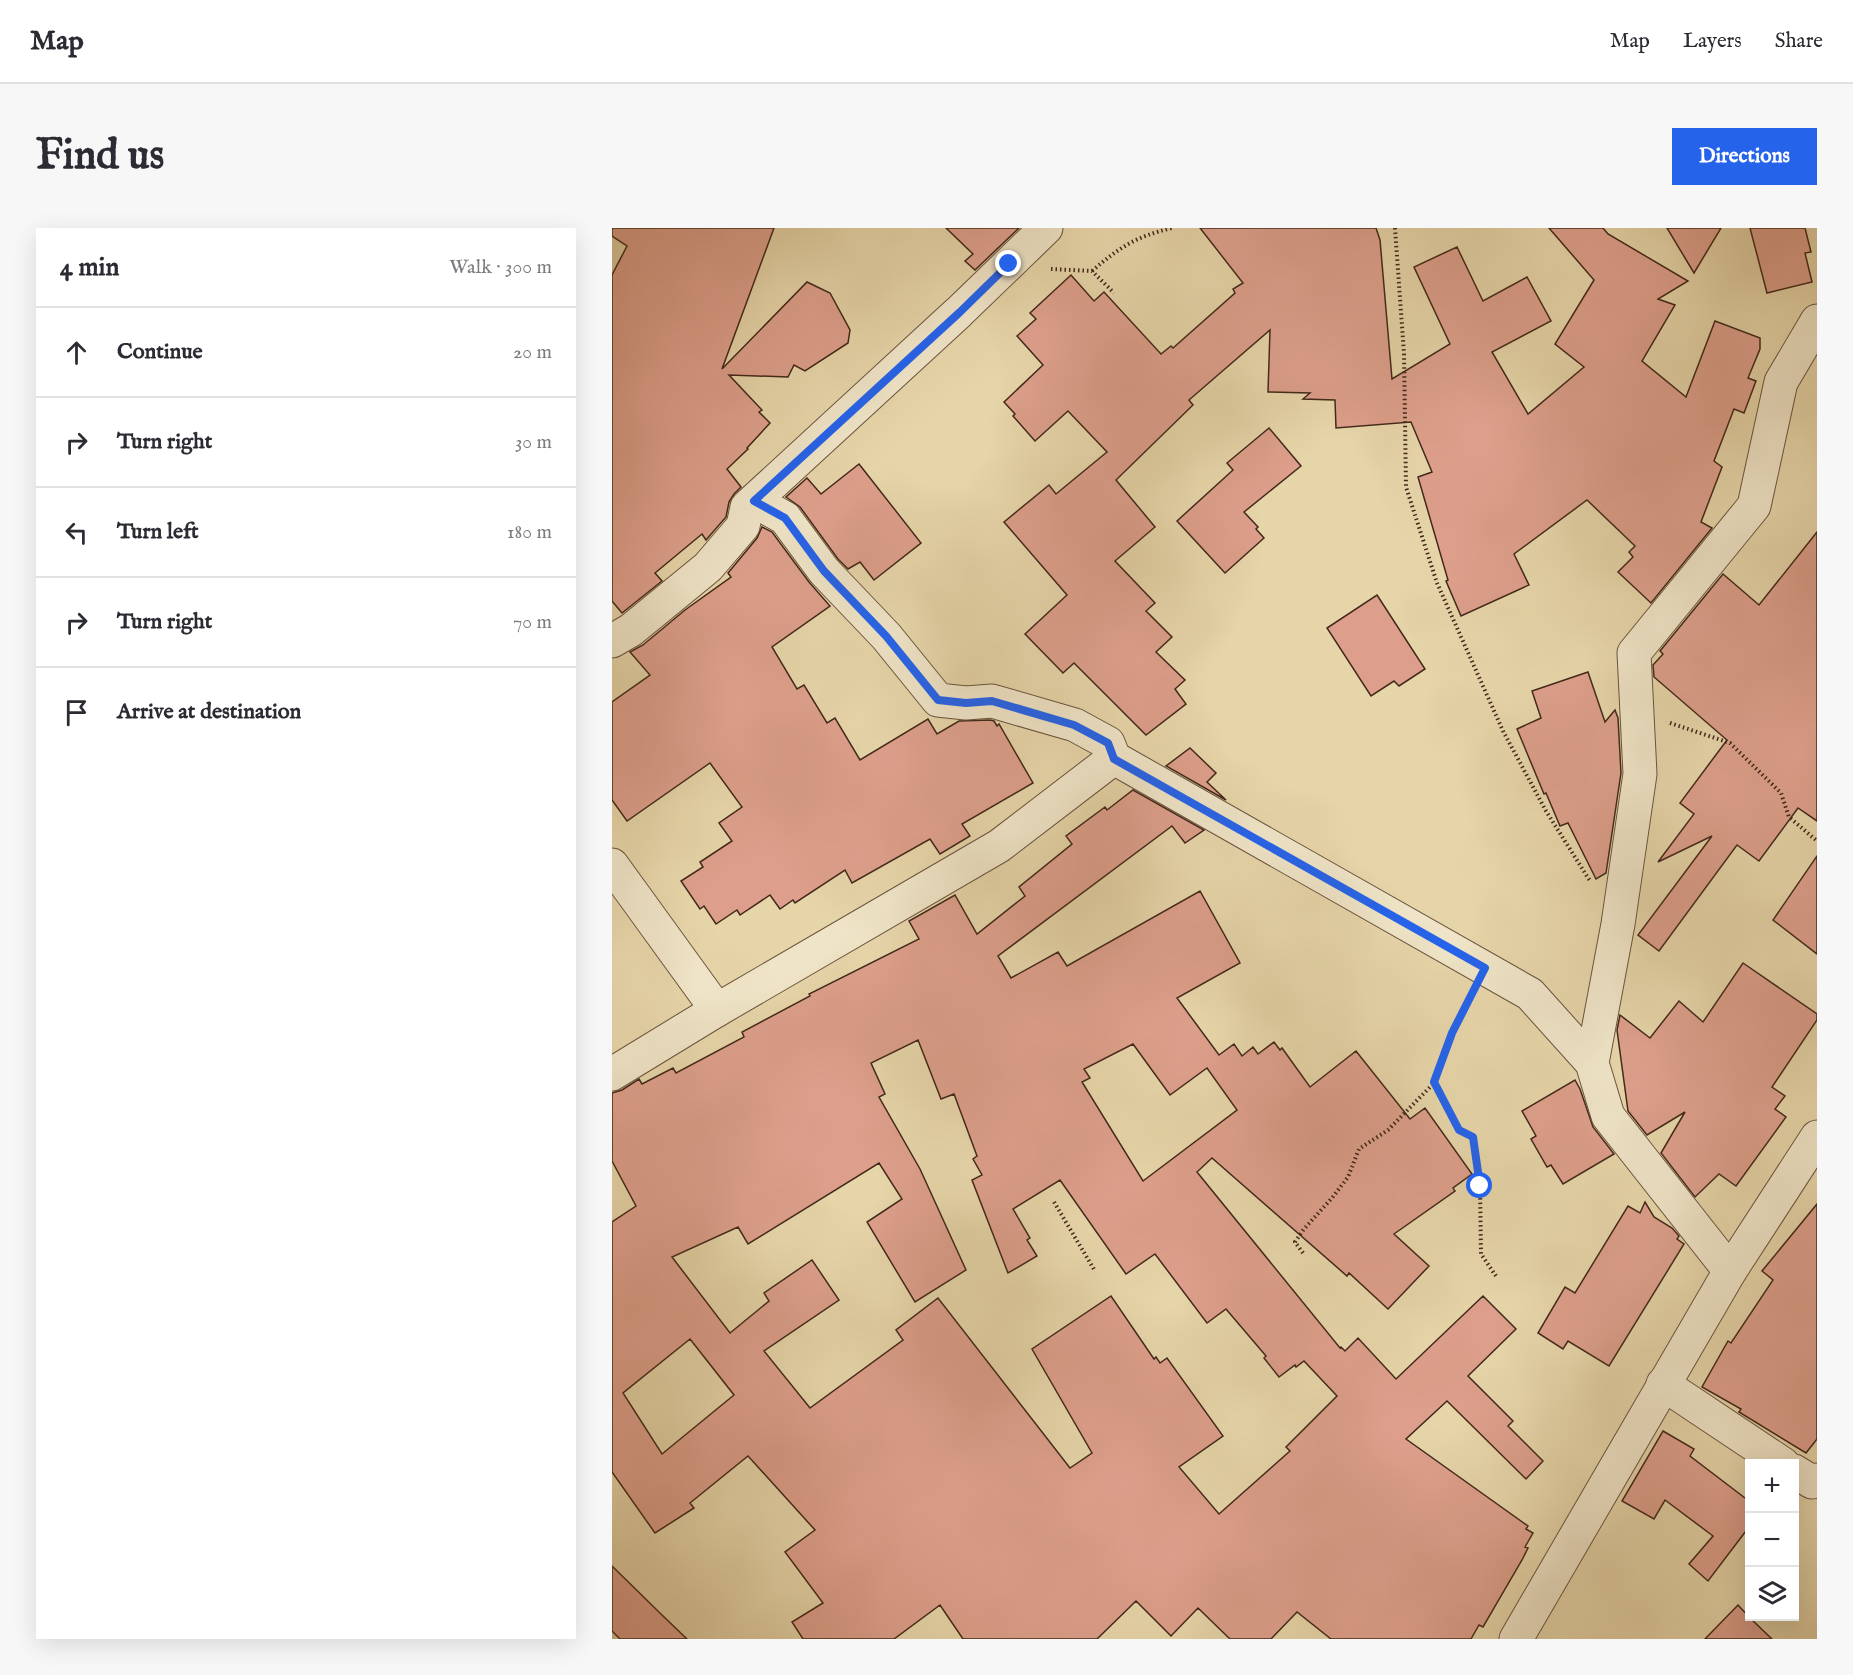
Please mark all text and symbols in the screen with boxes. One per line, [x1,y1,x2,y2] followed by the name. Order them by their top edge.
[30,24,84,59] text: Map
[1610,28,1650,55] text: Map
[1683,28,1742,55] text: Layers
[1775,28,1823,55] text: Share
[1672,128,1817,185] button: Directions
[36,130,164,183] text: Find us
[995,250,1021,276] route end
[60,251,119,284] text: 4 min
[449,255,552,280] text: Walk · 300 m
[60,336,93,369] icon: ahead
[117,338,203,366] text: Continue
[513,340,552,365] text: 20 m
[60,426,93,459] icon: right
[117,428,212,456] text: Turn right
[515,430,552,455] text: 30 m
[60,516,93,549] icon: left
[117,518,199,546] text: Turn left
[507,520,552,545] text: 180 m
[60,606,93,639] icon: right
[117,608,212,636] text: Turn right
[513,610,552,635] text: 70 m
[60,696,93,729] icon: arrive
[117,698,301,726] text: Arrive at destination
[1466,1172,1492,1198] route start
[1745,1459,1799,1621] map controls
[1745,1459,1799,1513] button: +
[1745,1513,1799,1567] button: −
[1745,1567,1799,1621] button: layers

